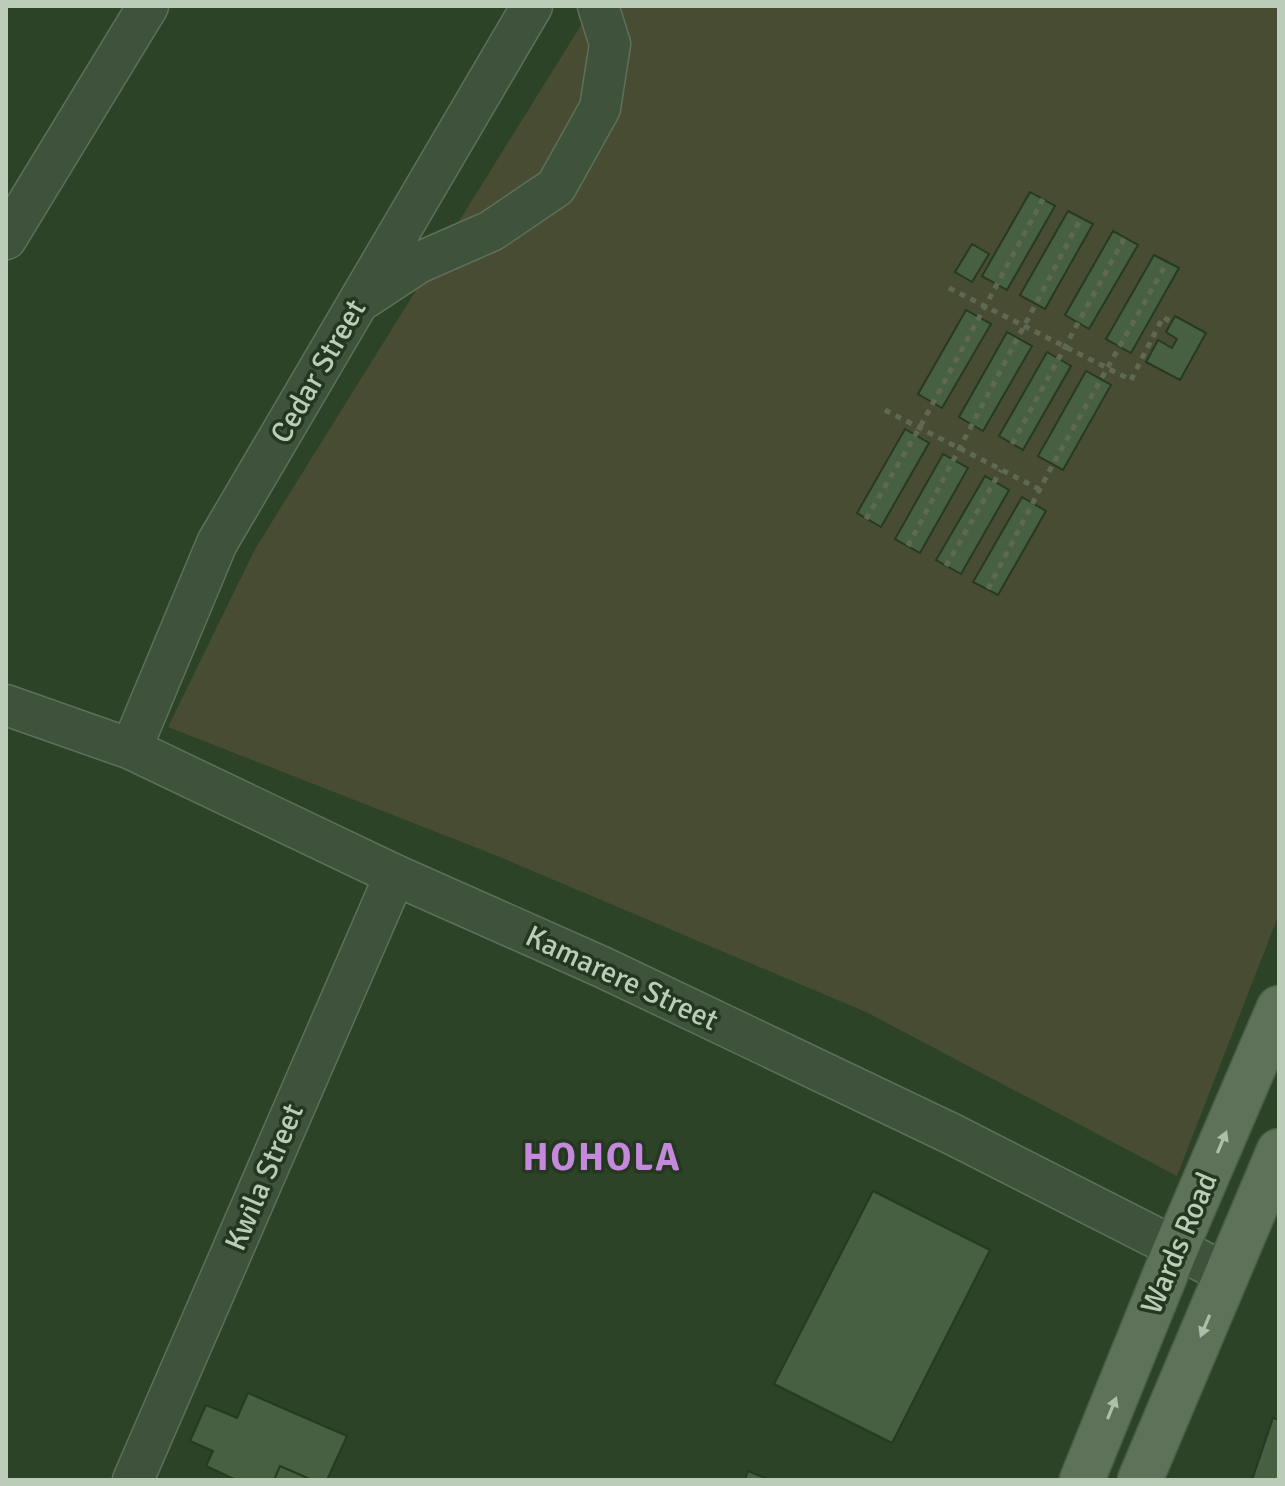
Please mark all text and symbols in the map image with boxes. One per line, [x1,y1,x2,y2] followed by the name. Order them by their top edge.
[262,293,374,450] street label: Cedar Street
[520,918,724,1039] street label: Kamarere Street
[217,1098,312,1256] street label: Kwila Street
[1215,1130,1228,1153] one-way arrow
[523,1134,681,1181] district label: HOHOLA
[1133,1167,1226,1320] street label: Wards Road
[1199,1314,1212,1338] one-way arrow
[1105,1396,1118,1420] one-way arrow

